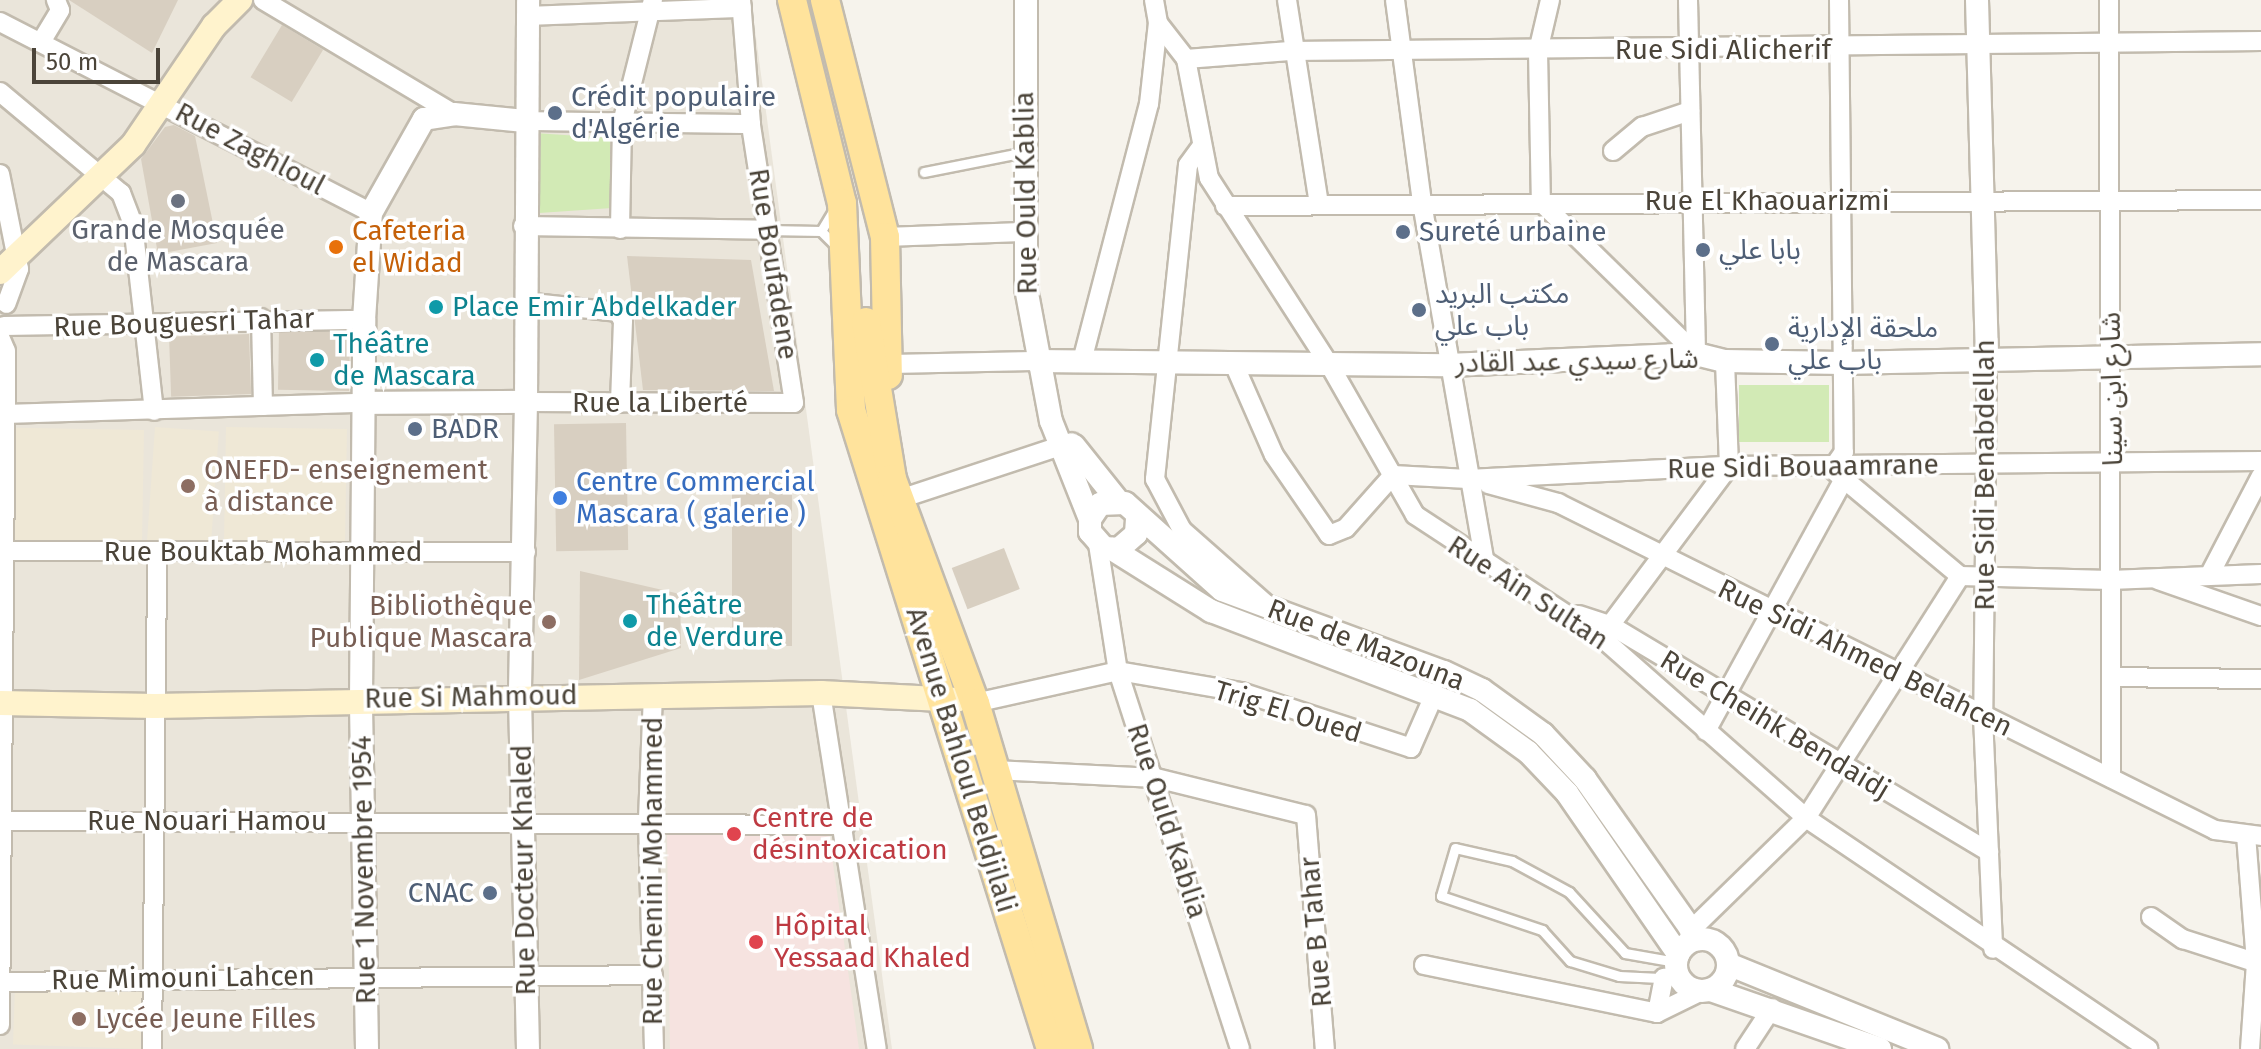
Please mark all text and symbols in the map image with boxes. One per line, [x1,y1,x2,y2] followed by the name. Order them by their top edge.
[36,32,164,82] scale bar
[1615,33,1831,67] street label: Rue Sidi Alicherif
[46,48,98,76] text: 50 m
[571,80,776,146] place label: Crédit populaire d'Algérie
[1007,91,1045,295] street label: Rue Ould Kablia
[169,95,331,203] street label: Rue Zaghloul
[546,104,564,122] marker: Crédit populaire d'Algérie
[741,166,805,362] street label: Rue Boufadene
[1644,184,1890,218] street label: Rue El Khaouarizmi
[169,192,187,210] marker: Grande Mosquée de Mascara
[71,213,285,279] place label: Grande Mosquée de Mascara
[352,214,466,280] place label: Cafeteria el Widad
[1419,215,1606,249] place label: Sureté urbaine
[1394,223,1412,241] marker: Sureté urbaine
[1719,233,1801,267] place label: بابا علي
[327,238,345,256] marker: Cafeteria el Widad
[1694,241,1712,259] marker: بابا علي
[1435,277,1569,343] place label: مكتب البريد باب علي
[452,290,736,324] place label: Place Emir Abdelkader
[427,298,445,316] marker: Place Emir Abdelkader
[1410,301,1428,319] marker: مكتب البريد باب علي
[53,302,315,344] street label: Rue Bouguesri Tahar
[1788,311,1938,377] place label: ملحقة الإدارية باب علي
[2094,312,2130,466] street label: شارع ابن سينا
[333,327,476,393] place label: Théâtre de Mascara
[1763,335,1781,353] marker: ملحقة الإدارية باب علي
[1968,339,2002,611] street label: Rue Sidi Benabdellah
[1455,342,1699,380] street label: شارع سيدي عبد القادر
[308,351,326,369] marker: Théâtre de Mascara
[572,386,748,420] street label: Rue la Liberté
[431,412,499,446] place label: BADR
[406,420,424,438] marker: BADR
[1667,448,1939,486] street label: Rue Sidi Bouaamrane
[204,453,488,519] place label: ONEFD- enseignement à distance
[576,465,815,531] place label: Centre Commercial Mascara ( galerie )
[179,477,197,495] marker: ONEFD- enseignement à distance
[551,489,569,507] marker: Centre Commercial Mascara ( galerie )
[1441,529,1615,657] street label: Rue Ain Sultan
[104,535,422,569] street label: Rue Bouktab Mohammed
[1712,572,2018,744] street label: Rue Sidi Ahmed Belahcen
[646,588,784,654] place label: Théâtre de Verdure
[310,589,533,655] place label: Bibliothèque Publique Mascara
[1263,592,1469,698] street label: Rue de Mazouna
[899,603,1023,917] street label: Avenue Bahloul Beldjilali
[621,612,639,630] marker: Théâtre de Verdure
[540,613,558,631] marker: Bibliothèque Publique Mascara
[1654,643,1896,807] street label: Rue Cheihk Bendaidj
[1210,674,1366,750] street label: Trig El Oued
[364,678,578,716] street label: Rue Si Mahmoud
[636,717,670,1025] street label: Rue Chenini Mohammed
[1120,719,1214,923] street label: Rue Ould Kablia
[345,735,383,1005] street label: Rue 1 Novembre 1954
[505,744,543,996] street label: Rue Docteur Khaled
[752,801,948,867] place label: Centre de désintoxication
[87,804,327,838] street label: Rue Nouari Hamou
[723,823,745,845] marker: Centre de désintoxication
[1293,855,1339,1009] street label: Rue B Tahar
[408,876,474,910] place label: CNAC
[481,884,499,902] marker: CNAC
[774,909,971,975] place label: Hôpital Yessaad Khaled
[745,931,767,953] marker: Hôpital Yessaad Khaled
[51,959,315,997] street label: Rue Mimouni Lahcen
[95,1002,316,1036] place label: Lycée Jeune Filles
[70,1010,88,1028] marker: Lycée Jeune Filles

